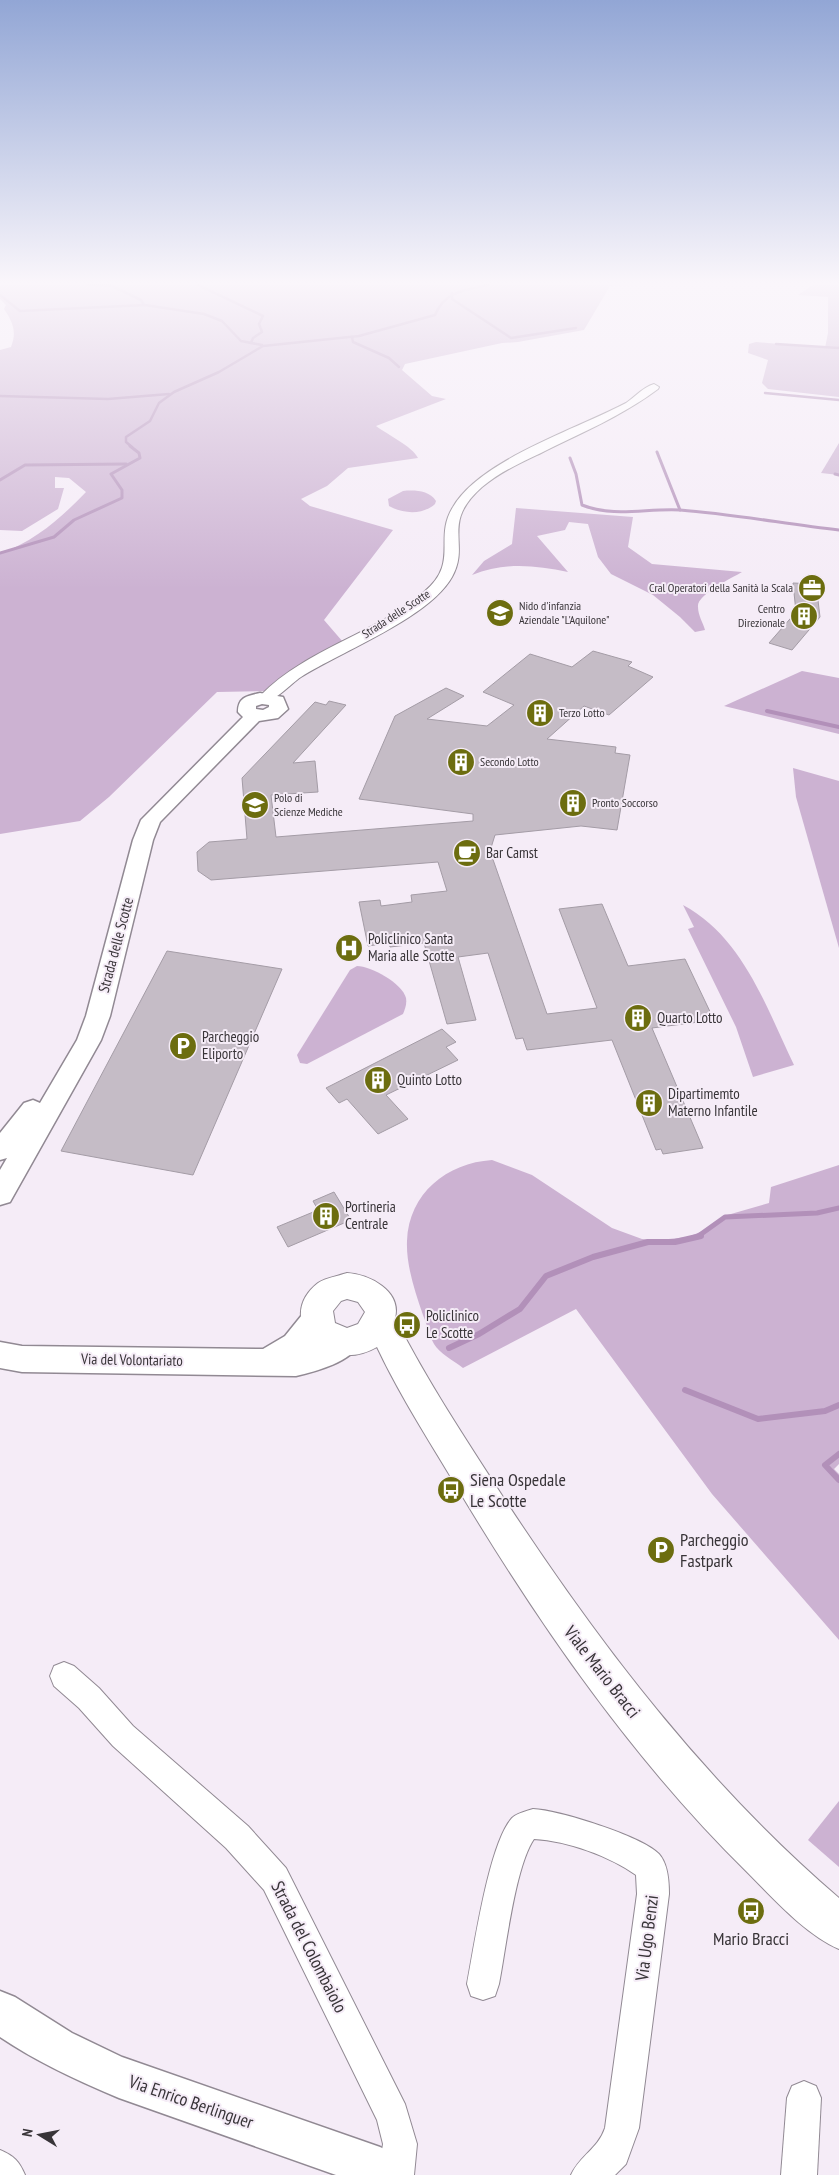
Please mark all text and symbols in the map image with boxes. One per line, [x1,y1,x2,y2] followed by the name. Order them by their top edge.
[797,573,827,603] office icon: Cral Operatori della Sanità la Scala
[649,580,793,595] place label: Cral Operatori della Sanità la Scala
[359,586,433,641] street label: Strada delle Scotte
[485,598,515,628] school or university icon: Nido d'infanzia Aziendale "L'Aquilone"
[519,598,609,627] place label: Nido d'infanzia Aziendale "L'Aquilone"
[738,601,785,630] place label: Centro Direzionale
[789,601,819,631] building icon: Centro Direzionale
[525,698,555,728] building icon: Terzo Lotto
[559,705,605,720] place label: Terzo Lotto
[446,747,476,777] building icon: Secondo Lotto
[480,754,539,769] place label: Secondo Lotto
[558,788,588,818] building icon: Pronto Soccorso
[240,790,270,820] school or university icon: Polo di Scienze Mediche
[274,790,343,819] place label: Polo di Scienze Mediche
[592,795,658,810] place label: Pronto Soccorso
[452,838,482,868] cafe icon: Bar Camst
[486,843,538,862] place label: Bar Camst
[94,895,137,995] street label: Strada delle Scotte
[368,929,455,965] place label: Policlinico Santa Maria alle Scotte
[334,933,364,963] hospital icon: Policlinico Santa Maria alle Scotte
[623,1003,653,1033] building icon: Quarto Lotto
[657,1008,723,1027] place label: Quarto Lotto
[202,1027,259,1063] place label: Parcheggio Eliporto
[168,1031,198,1061] parking icon: Parcheggio Eliporto
[363,1065,393,1095] building icon: Quinto Lotto
[397,1070,462,1089] place label: Quinto Lotto
[668,1084,758,1120] place label: Dipartimemto Materno Infantile
[634,1088,664,1118] building icon: Dipartimemto Materno Infantile
[345,1197,396,1233] place label: Portineria Centrale
[311,1201,341,1231] building icon: Portineria Centrale
[426,1306,479,1342] place label: Policlinico Le Scotte
[392,1310,422,1340] bus stop icon: Policlinico Le Scotte
[80,1349,183,1370] street label: Via del Volontariato
[470,1468,566,1512] place label: Siena Ospedale Le Scotte
[436,1475,466,1505] bus stop icon: Siena Ospedale Le Scotte
[680,1528,749,1572] place label: Parcheggio Fastpark
[646,1535,676,1565] parking icon: Parcheggio Fastpark
[559,1620,646,1723] street label: Viale Mario Bracci
[266,1877,353,2017] street label: Strada del Colombaiolo
[630,1894,663,1983] street label: Via Ugo Benzi
[736,1896,766,1926] bus stop icon: Mario Bracci
[713,1927,789,1950] place label: Mario Bracci
[125,2069,257,2134] street label: Via Enrico Berlinguer
[15,2110,65,2160] north arrow
[18,2127,37,2138] text: N

